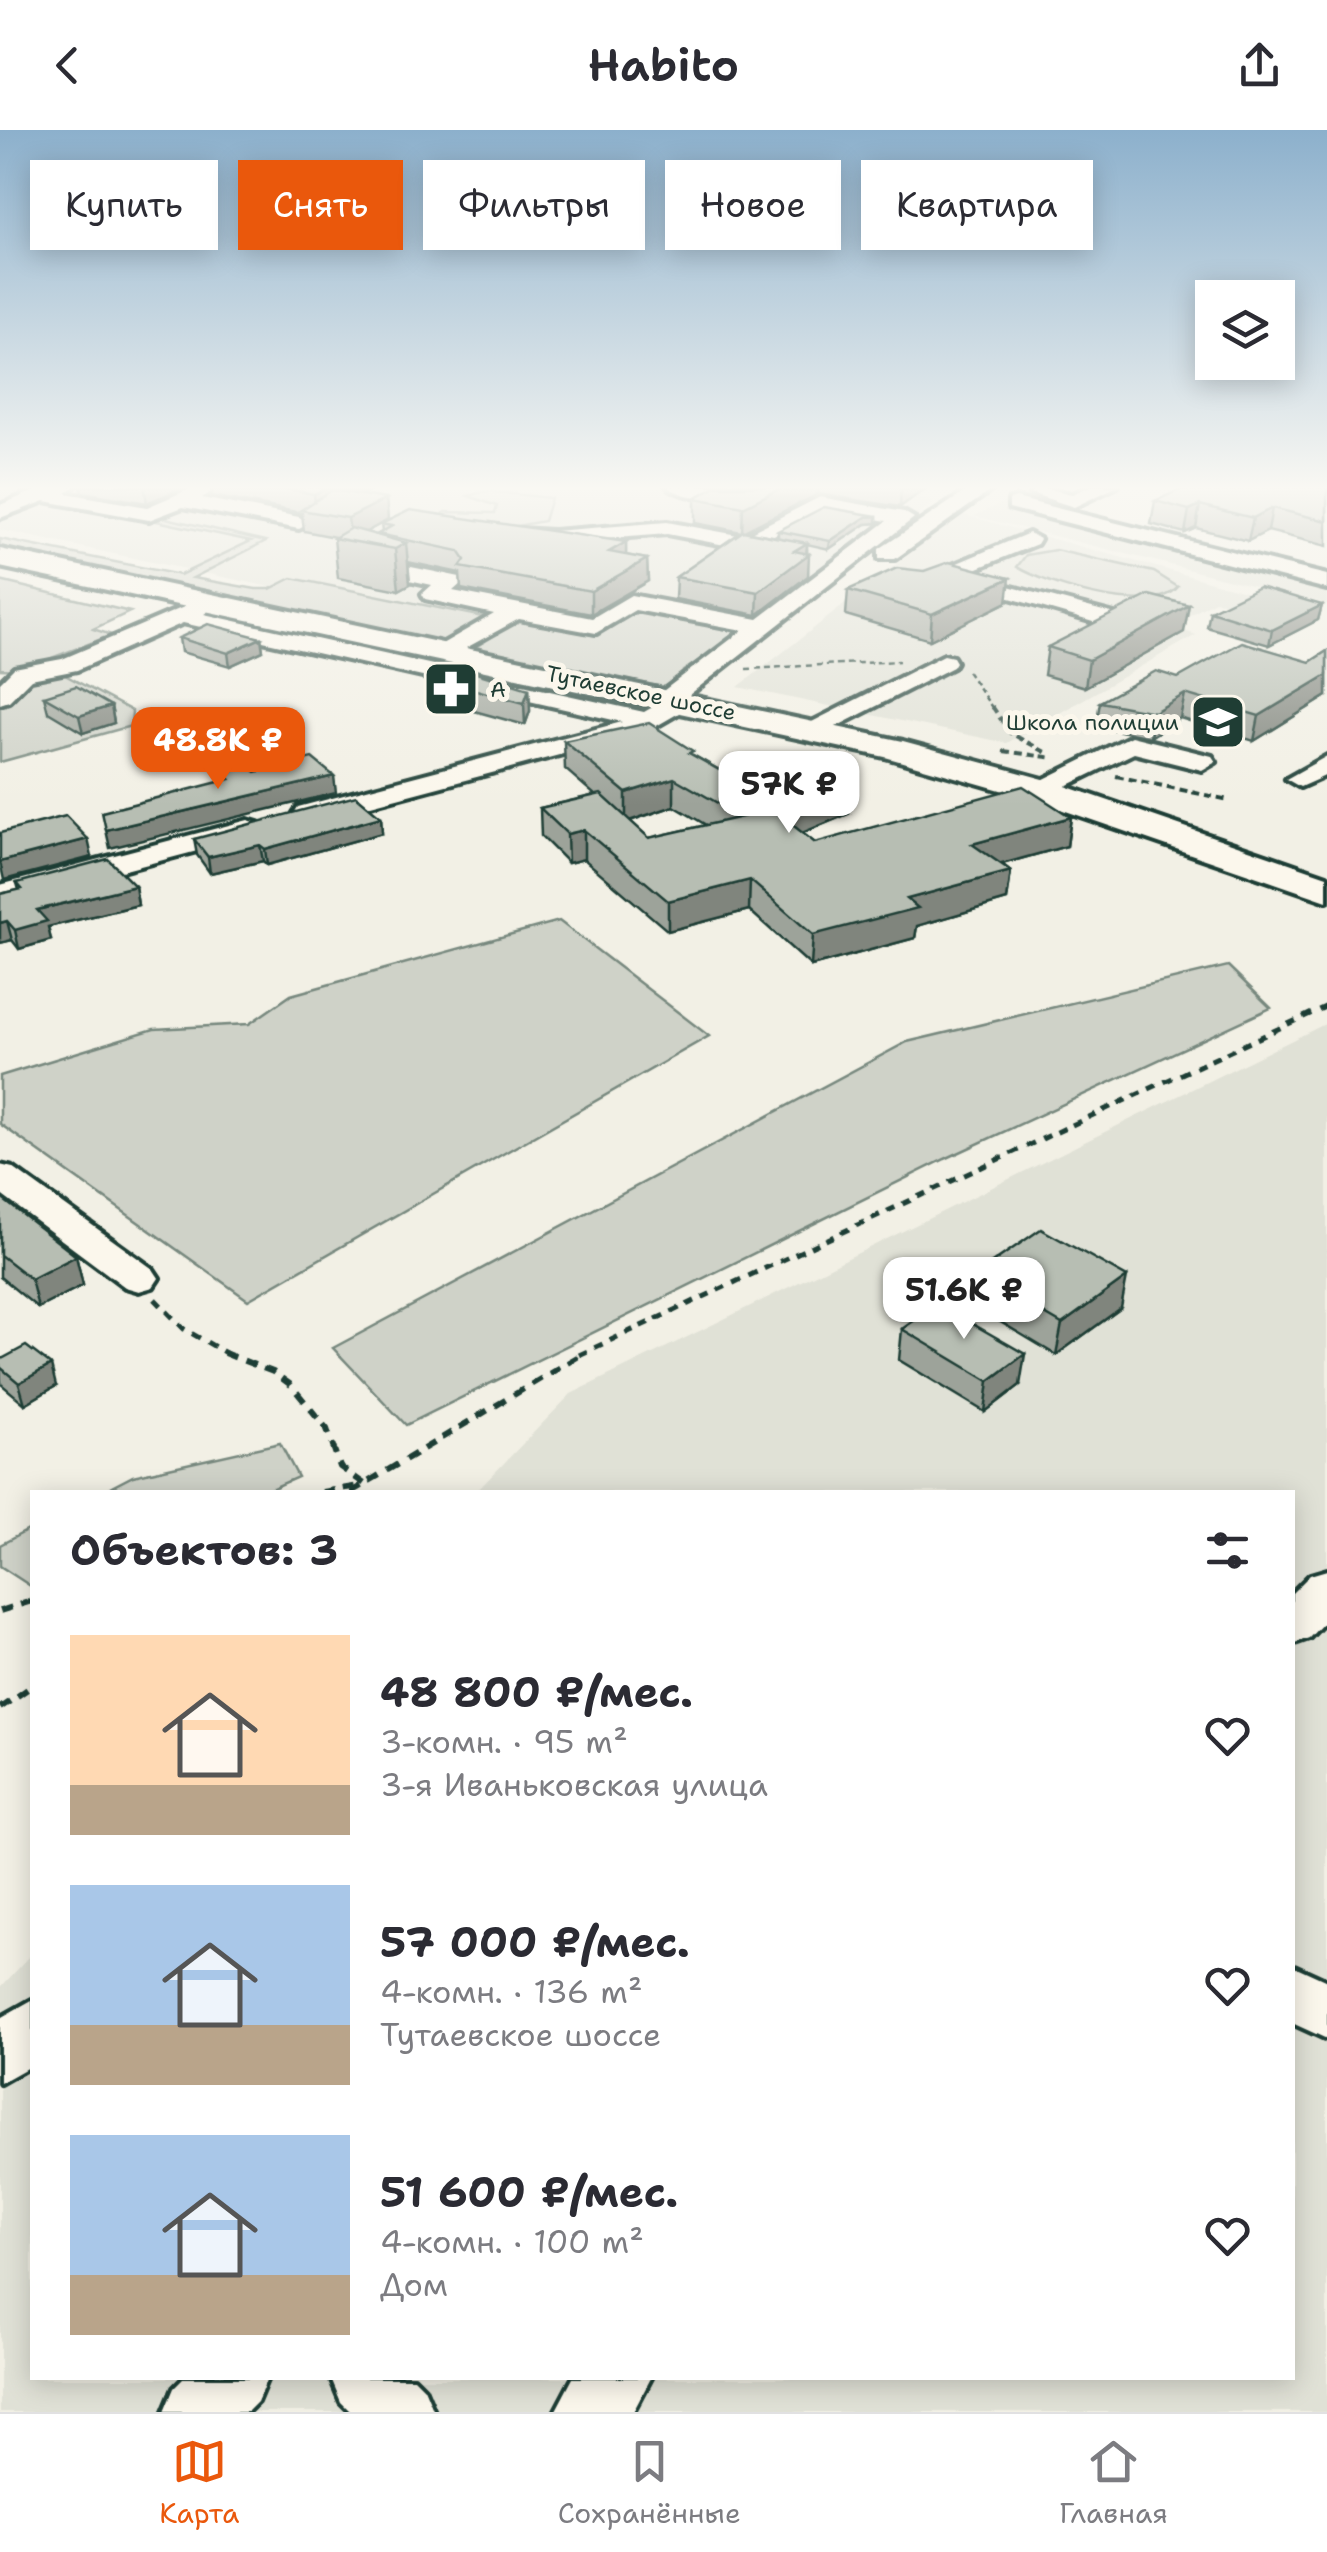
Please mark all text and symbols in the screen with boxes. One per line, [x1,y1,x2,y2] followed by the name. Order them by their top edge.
[588,35,739,95] text: Habito
[40,38,95,93] icon: back
[1232,38,1287,93] icon: share
[30,160,218,250] chip: Купить
[238,160,403,250] chip: Снять
[423,160,645,250] chip: Фильтры
[665,160,841,250] chip: Новое
[861,160,1093,250] chip: Квартира
[1195,280,1295,380] map controls
[1195,280,1295,380] button: layers
[421,659,481,719] pharmacy icon: А
[543,659,739,727] street label: Тутаевское шоссе
[490,675,506,704] place label: А
[1188,692,1248,752] school or university icon: Школа полиции
[126,707,310,792] pin: 48.8K ₽
[1006,708,1179,737] place label: Школа полиции
[153,718,283,761] text: 48.8K ₽
[719,751,859,836] pin: 57K ₽
[740,762,838,805] text: 57K ₽
[872,1257,1056,1342] pin: 51.6K ₽
[905,1268,1023,1311] text: 51.6K ₽
[70,1522,338,1578] text: Объектов: 3
[1200,1523,1255,1578] icon: filters
[380,1664,693,1720] text: 48 800 ₽/мес.
[150,1675,270,1795] icon: home
[1200,1708,1255,1763] icon: heart
[380,1720,628,1763] text: 3-комн. · 95 m²
[380,1763,768,1806] text: 3-я Иваньковская улица
[380,1914,690,1970] text: 57 000 ₽/мес.
[150,1925,270,2045] icon: home
[1200,1958,1255,2013] icon: heart
[380,1970,642,2013] text: 4-комн. · 136 m²
[380,2013,661,2056] text: Тутаевское шоссе
[380,2164,678,2220] text: 51 600 ₽/мес.
[150,2175,270,2295] icon: home
[1200,2208,1255,2263] icon: heart
[380,2220,644,2263] text: 4-комн. · 100 m²
[380,2263,448,2306] text: Дом
[159,2434,239,2532] tab: Карта
[558,2434,741,2532] tab: Сохранённые
[1059,2434,1168,2532] tab: Главная

